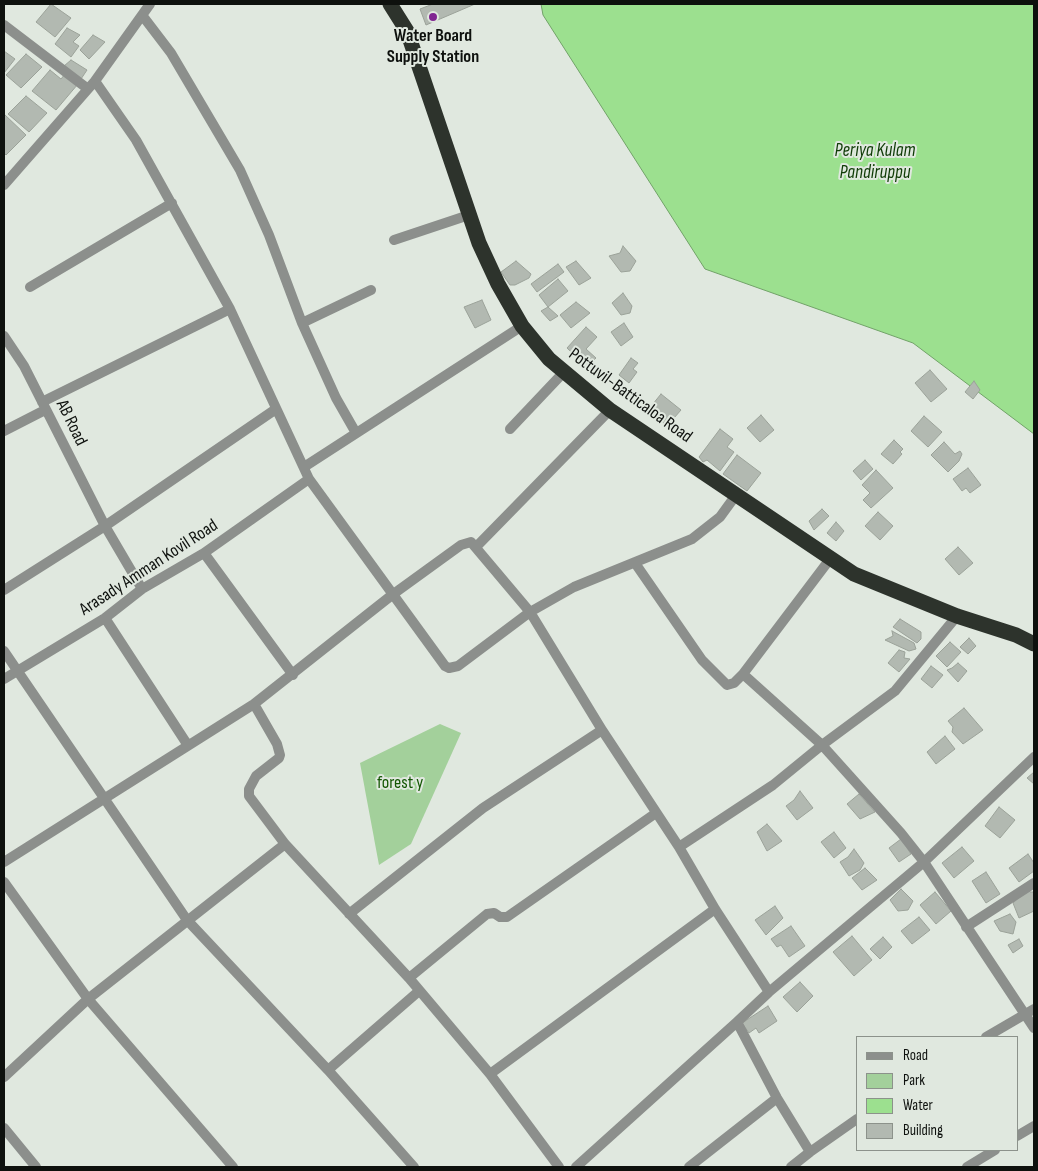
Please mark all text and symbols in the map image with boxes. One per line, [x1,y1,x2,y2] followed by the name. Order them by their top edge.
[427,11,439,23] marker: Water Board Supply Station
[387,25,479,68] place label: Water Board Supply Station
[835,140,915,184] water label: Periya Kulam Pandiruppu
[564,344,696,448] street label: Pottuvil-Batticaloa Road
[51,396,91,450] street label: AB Road
[76,515,222,621] street label: Arasady Amman Kovil Road
[377,772,423,794] park label: forest y
[856,1036,1018,1151] legend
[903,1046,928,1065] text: Road
[903,1071,925,1090] text: Park
[903,1096,933,1115] text: Water
[903,1121,943,1140] text: Building

